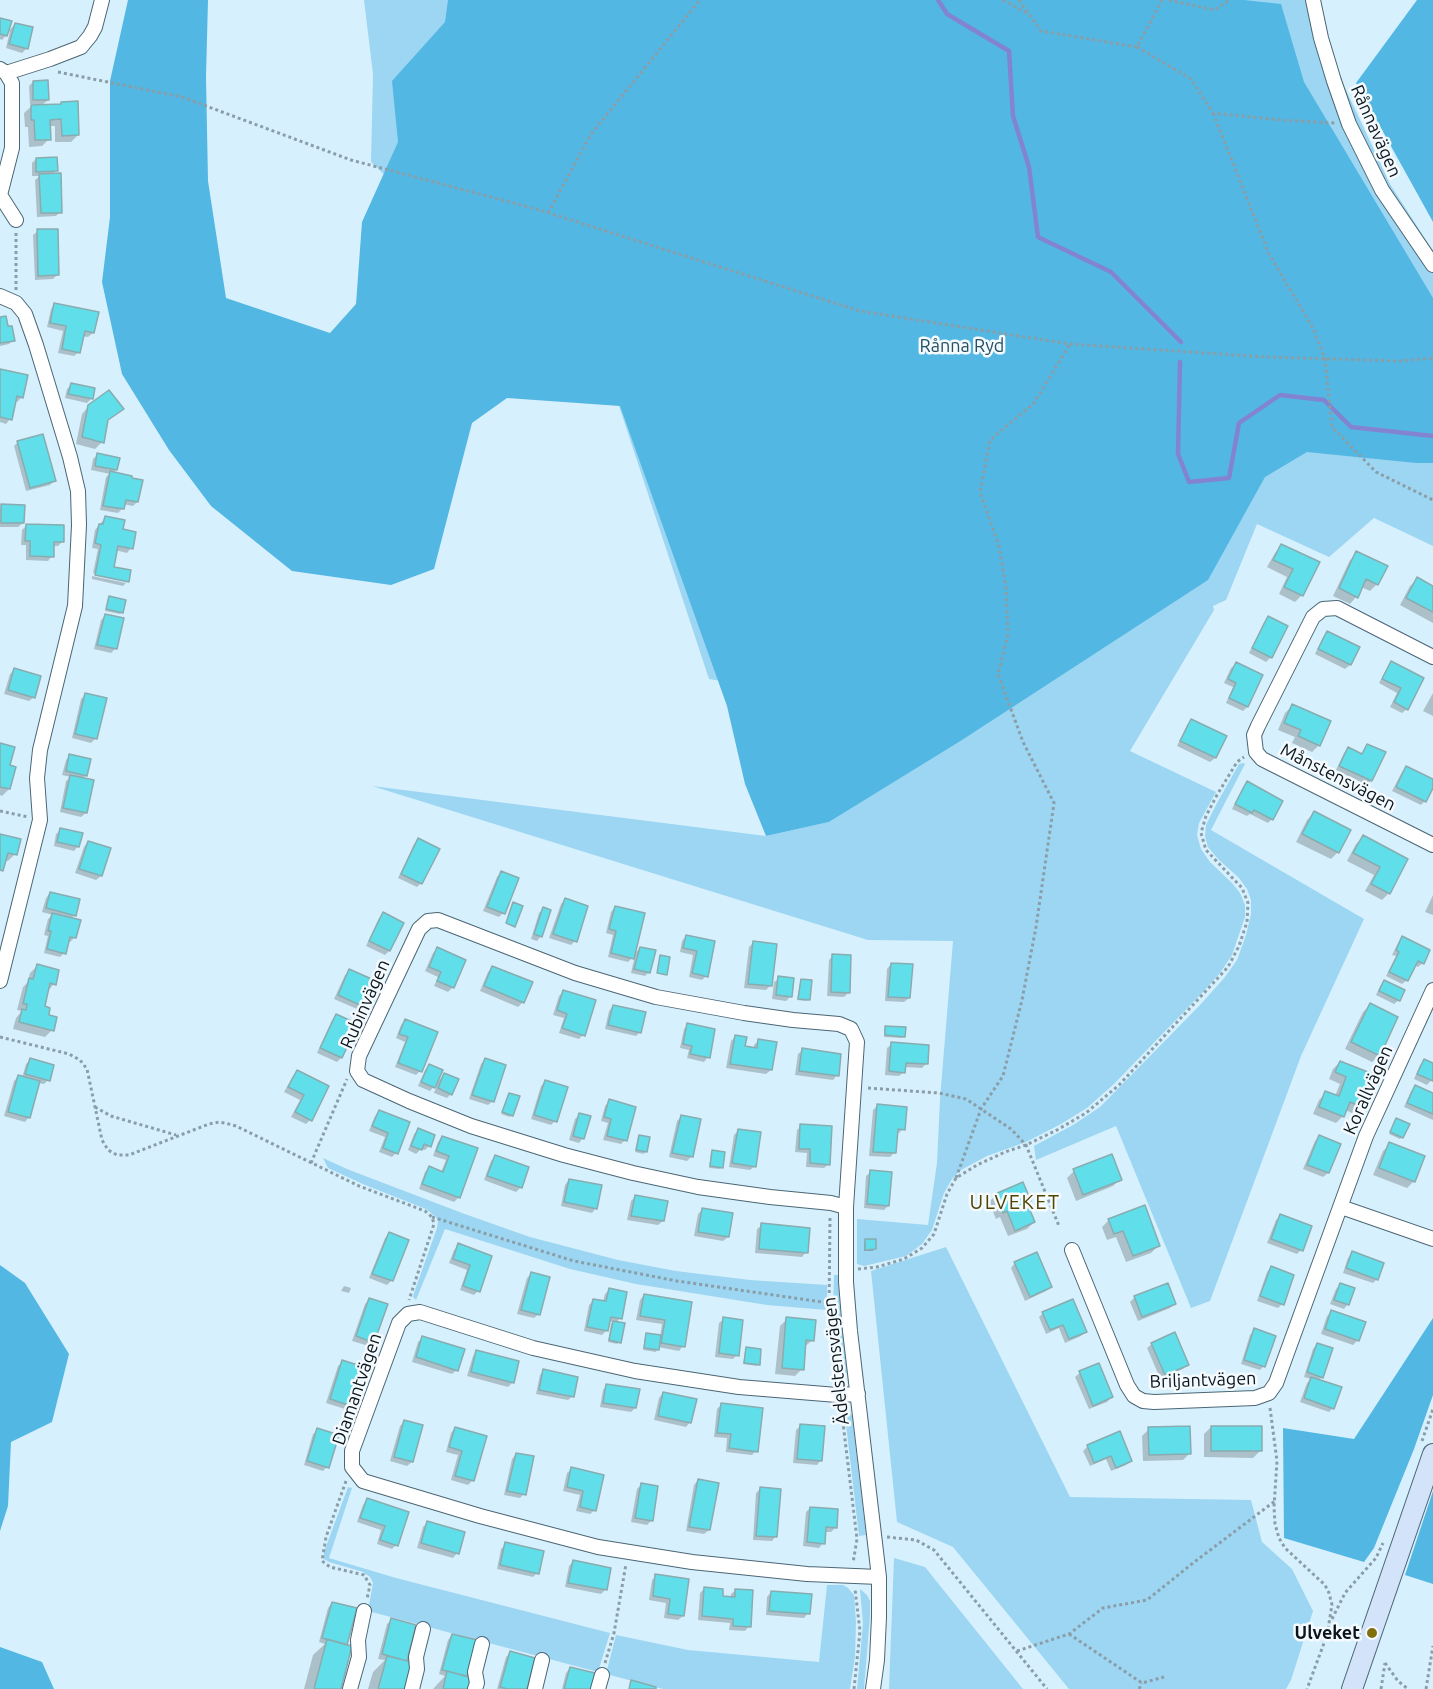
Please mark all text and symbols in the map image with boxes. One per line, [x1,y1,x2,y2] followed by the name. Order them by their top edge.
[1346,81,1406,181] street label: Rånnavägen
[920,335,1004,357] park label: Rånna Ryd
[1277,739,1399,815] street label: Månstensvägen
[336,956,394,1052] street label: Rubinvägen
[1339,1042,1397,1138] street label: Korallvägen
[969,1190,1061,1214] district label: ULVEKET
[819,1296,853,1426] street label: Ädelstensvägen
[328,1330,386,1448] street label: Diamantvägen
[1149,1367,1257,1393] street label: Briljantvägen
[1295,1622,1360,1644] place label: Ulveket
[1365,1626,1379,1640] marker: Ulveket

